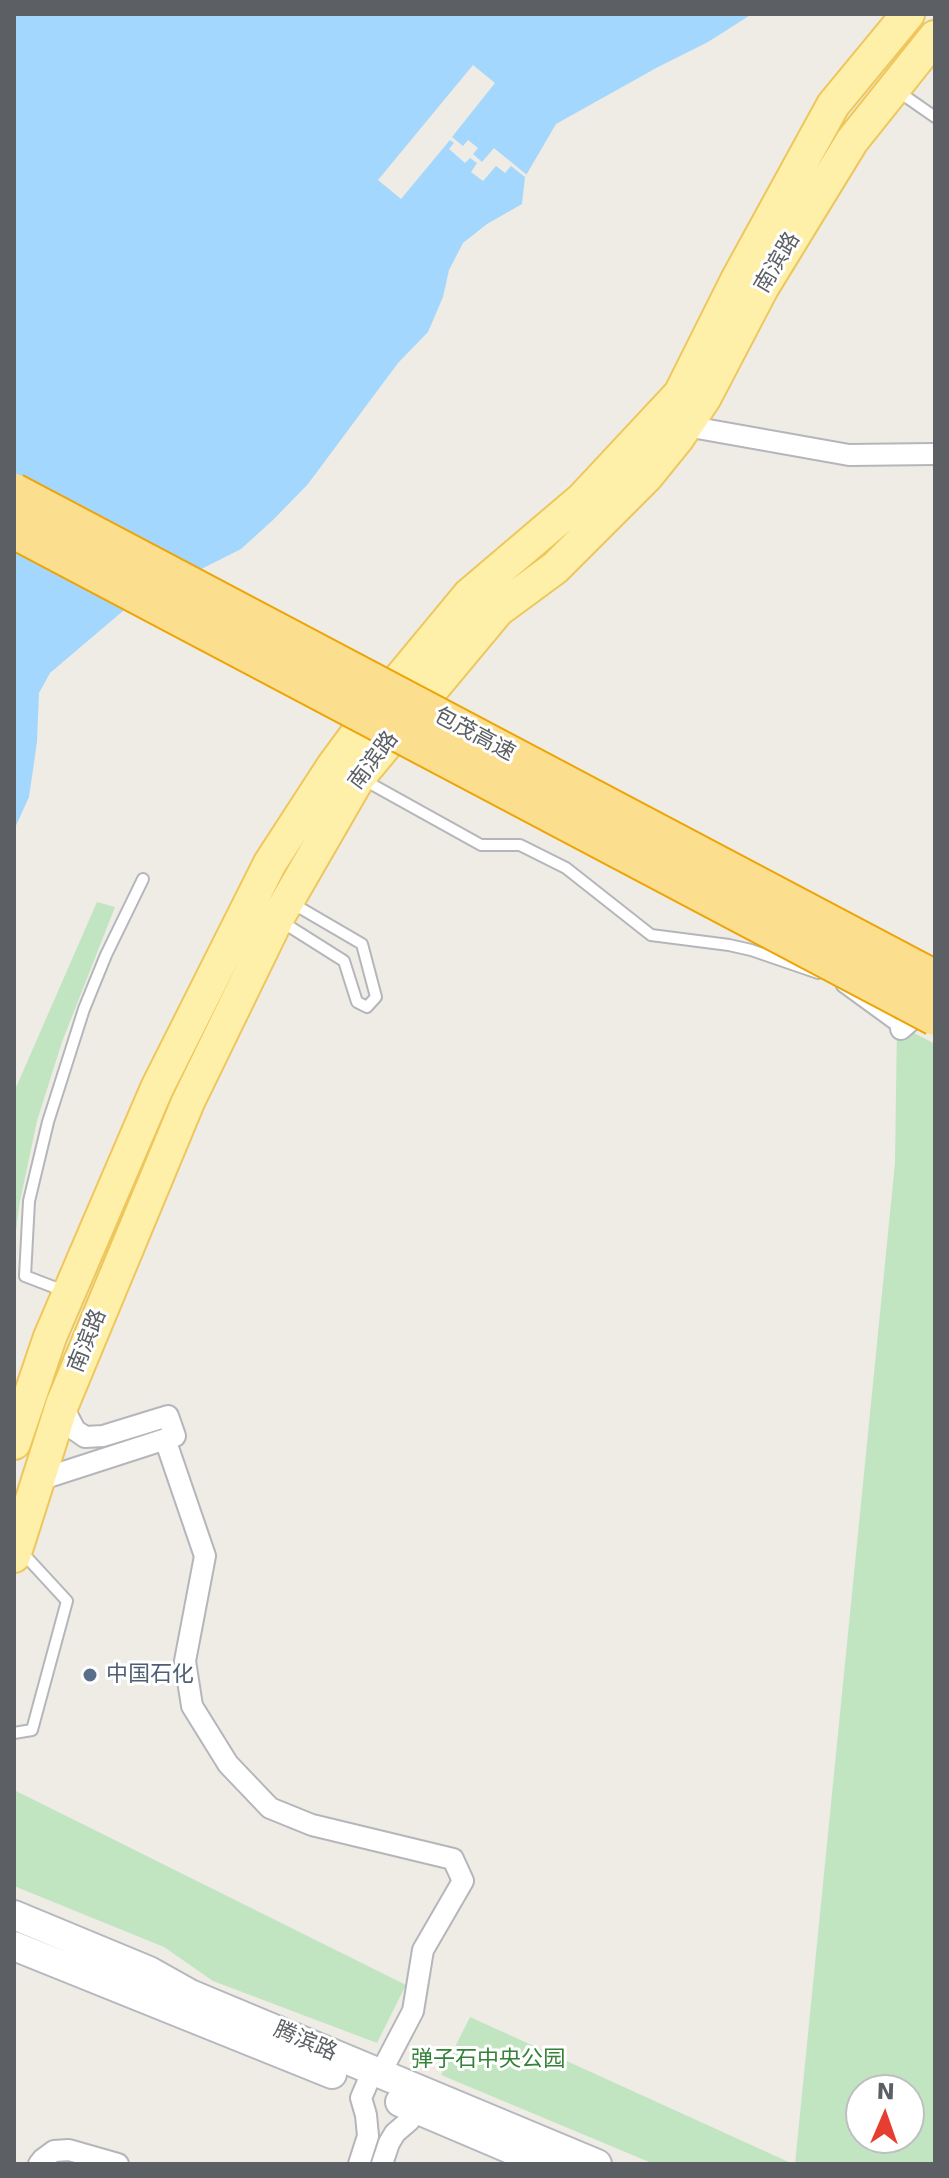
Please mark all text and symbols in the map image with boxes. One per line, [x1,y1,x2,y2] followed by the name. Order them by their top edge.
[750,228,806,298] street label: 南滨路
[429,703,519,767] street label: 包茂高速
[344,727,404,795] street label: 南滨路
[63,1305,113,1377] street label: 南滨路
[106,1662,194,1688] place label: 中国石化
[81,1666,99,1684] marker: 中国石化
[269,2017,341,2067] street label: 腾滨路
[411,2047,565,2073] park label: 弹子石中央公园
[845,2074,925,2154] north arrow
[876,2079,895,2104] text: N

